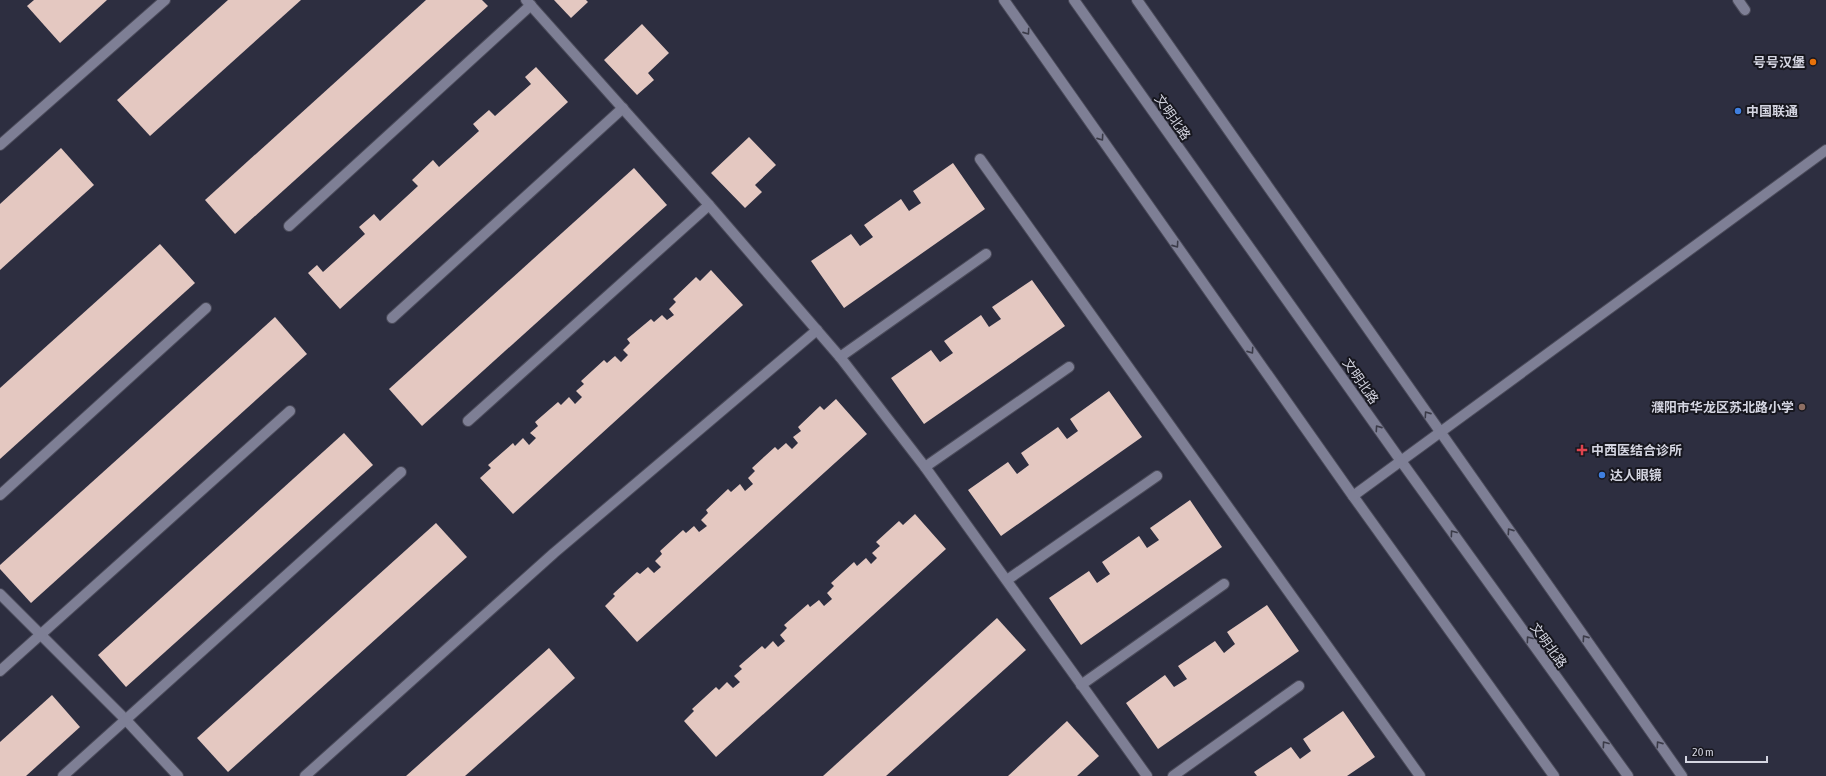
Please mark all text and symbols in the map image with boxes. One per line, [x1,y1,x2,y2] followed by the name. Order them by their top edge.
[1022,28,1030,35] one-way arrow
[1753,55,1805,70] place label: 号号汉堡
[1808,57,1818,67] marker: 号号汉堡
[1152,92,1194,143] street label: 文明北路
[1746,104,1798,119] place label: 中国联通
[1733,106,1743,116] marker: 中国联通
[1096,134,1103,141] one-way arrow
[1171,240,1178,247] one-way arrow
[1246,347,1254,354] one-way arrow
[1340,356,1382,407] street label: 文明北路
[1651,400,1794,415] place label: 濮阳市华龙区苏北路小学
[1797,402,1807,412] marker: 濮阳市华龙区苏北路小学
[1425,411,1432,418] one-way arrow
[1376,425,1383,432] one-way arrow
[1591,443,1682,458] place label: 中西医结合诊所
[1576,444,1588,456] marker: 中西医结合诊所
[1610,468,1662,483] place label: 达人眼镜
[1597,470,1607,480] marker: 达人眼镜
[1508,529,1515,536] one-way arrow
[1451,531,1458,538] one-way arrow
[1527,620,1570,671] street label: 文明北路
[1583,635,1590,642] one-way arrow
[1526,636,1534,643] one-way arrow
[1686,738,1767,764] scale bar
[1656,741,1664,748] one-way arrow
[1603,742,1610,749] one-way arrow
[1692,745,1714,759] text: 20 m

